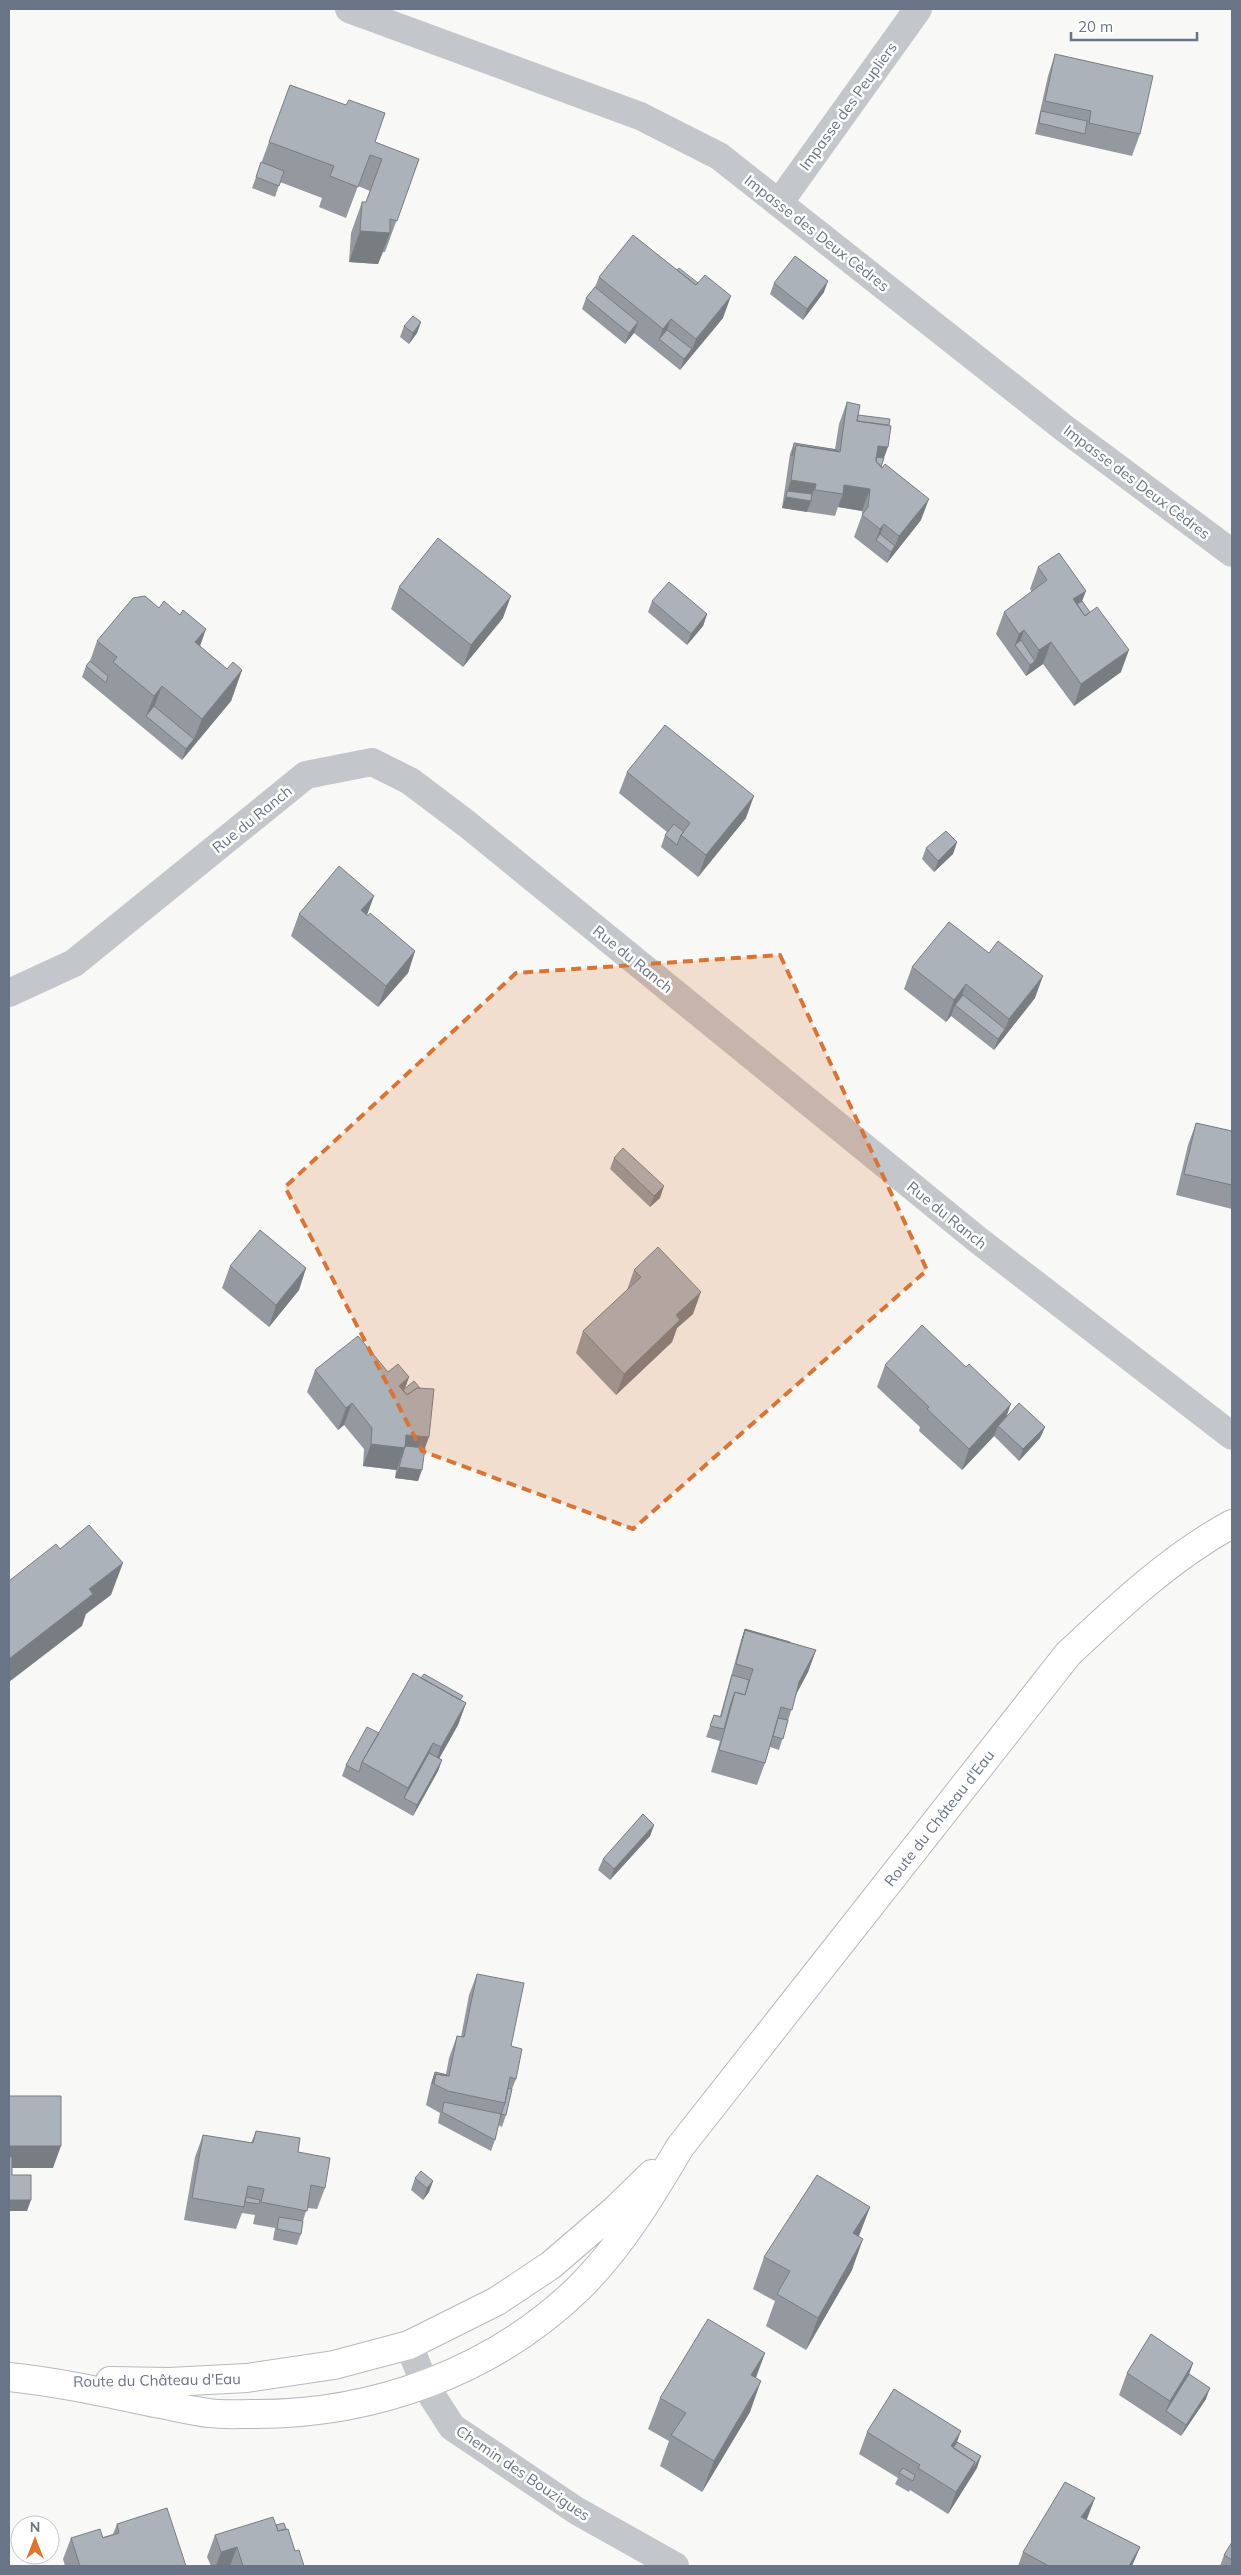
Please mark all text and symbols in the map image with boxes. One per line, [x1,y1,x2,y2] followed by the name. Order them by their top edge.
[1071,10,1197,42] scale bar
[1078,17,1113,36] text: 20 m
[795,38,901,174] street label: Impasse des Peupliers
[741,171,893,295] street label: Impasse des Deux Cèdres
[1060,421,1214,543] street label: Impasse des Deux Cèdres
[208,781,296,857] street label: Rue du Ranch
[589,921,677,997] street label: Rue du Ranch
[903,1177,991,1253] street label: Rue du Ranch
[880,1746,998,1890] street label: Route du Château d'Eau
[73,2369,241,2391] street label: Route du Château d'Eau
[453,2421,593,2525] street label: Chemin des Bouzigues
[10,2515,60,2565] north arrow
[30,2518,40,2536] text: N

